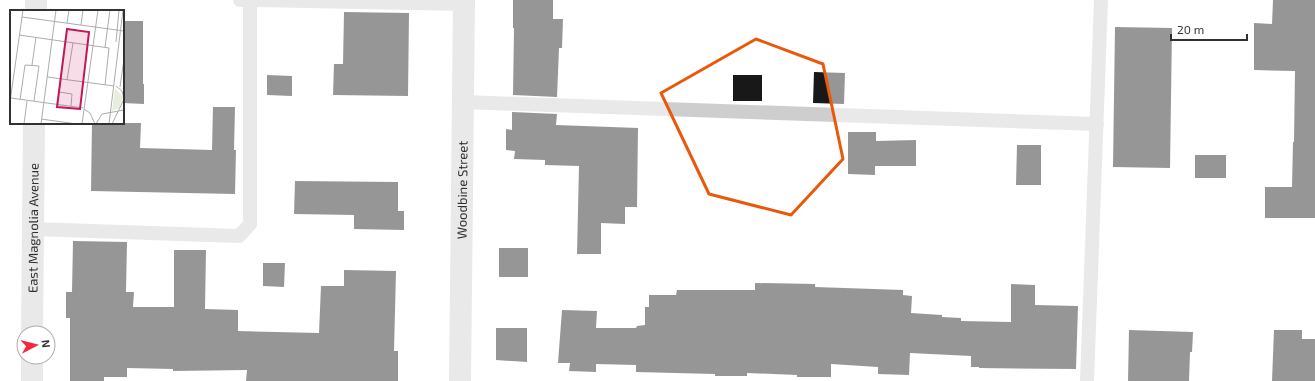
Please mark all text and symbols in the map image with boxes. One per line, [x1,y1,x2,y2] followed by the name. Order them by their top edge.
[10,10,124,124] inset map
[1171,16,1247,42] scale bar
[1177,22,1204,36] text: 20 m
[453,141,471,239] street label: Woodbine Street
[24,163,42,293] street label: East Magnolia Avenue
[16,325,56,365] north arrow
[39,339,53,349] text: N

